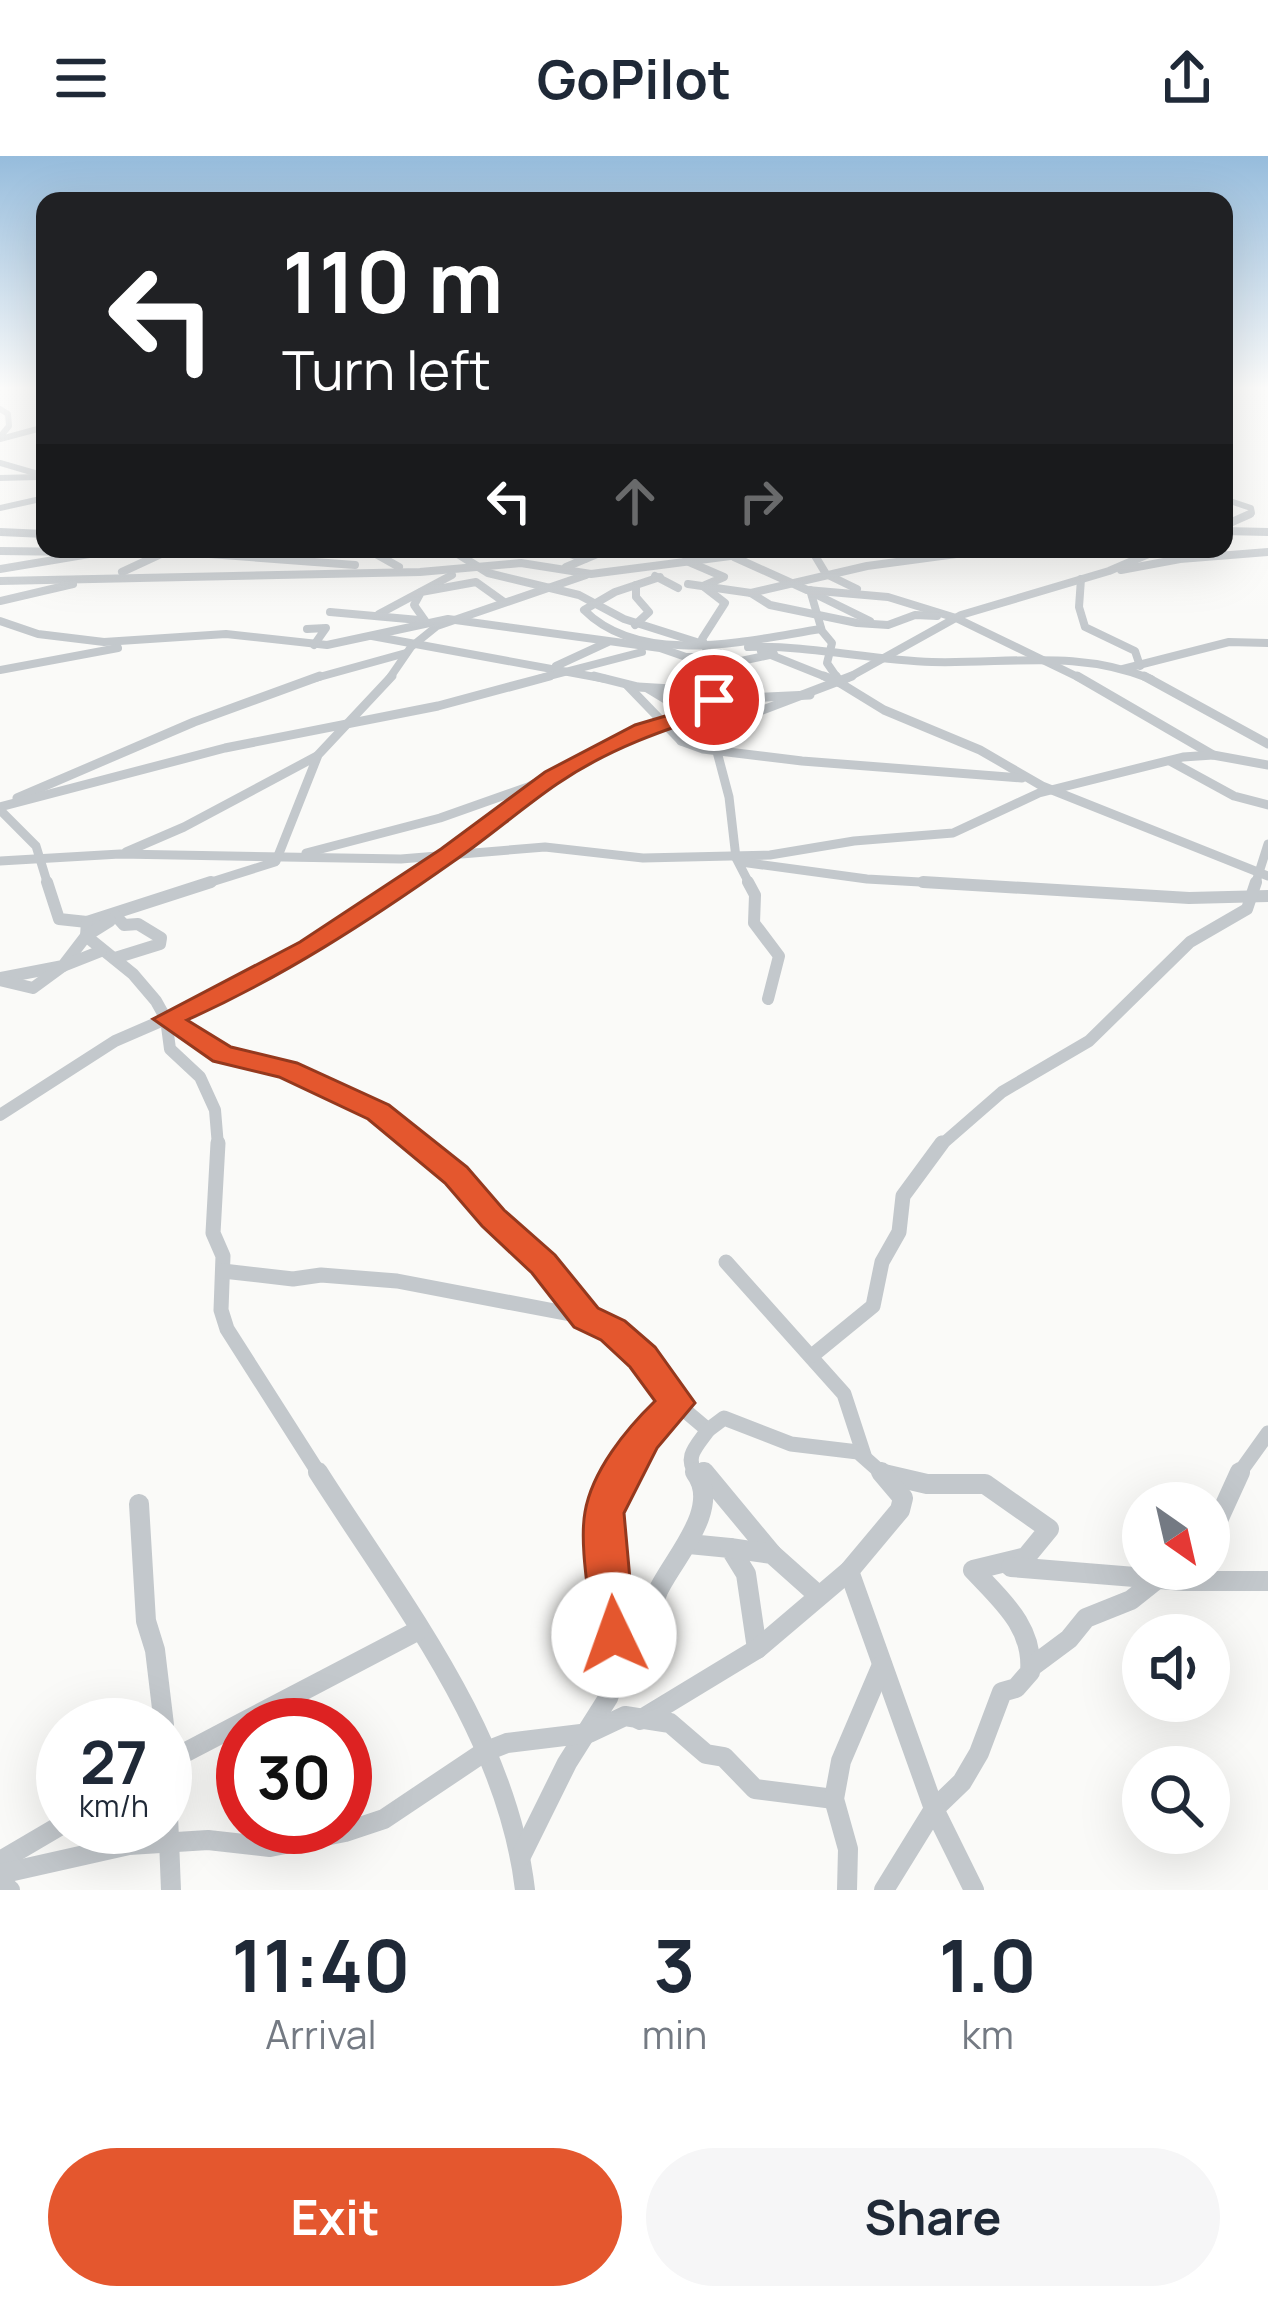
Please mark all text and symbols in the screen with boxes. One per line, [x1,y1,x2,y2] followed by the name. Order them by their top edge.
[537,41,731,115] text: GoPilot
[48,45,114,111] icon: menu
[1154,45,1220,111] icon: share
[282,223,503,338] text: 110 m
[84,240,240,396] icon: left
[282,332,491,406] text: Turn left
[476,468,542,534] icon: left
[602,468,668,534] icon: ahead
[728,468,794,534] icon: right
[663,649,765,751] pin
[681,667,747,733] icon: arrive
[1122,1482,1230,1590] north arrow
[1122,1482,1230,1854] map controls
[551,1572,677,1698] position arrow
[1122,1614,1230,1722] button: sound
[216,1698,372,1854] speed limit sign: 30
[80,1720,148,1802] text: 27
[1122,1746,1230,1854] button: search
[79,1785,149,1826] text: km/h
[231,1915,410,2014] text: 11:40
[654,1915,695,2014] text: 3
[939,1915,1037,2014] text: 1.0
[265,2007,377,2061] text: Arrival
[642,2007,707,2061] text: min
[961,2007,1014,2061] text: km
[48,2148,622,2286] button: Exit
[646,2148,1220,2286] button: Share

